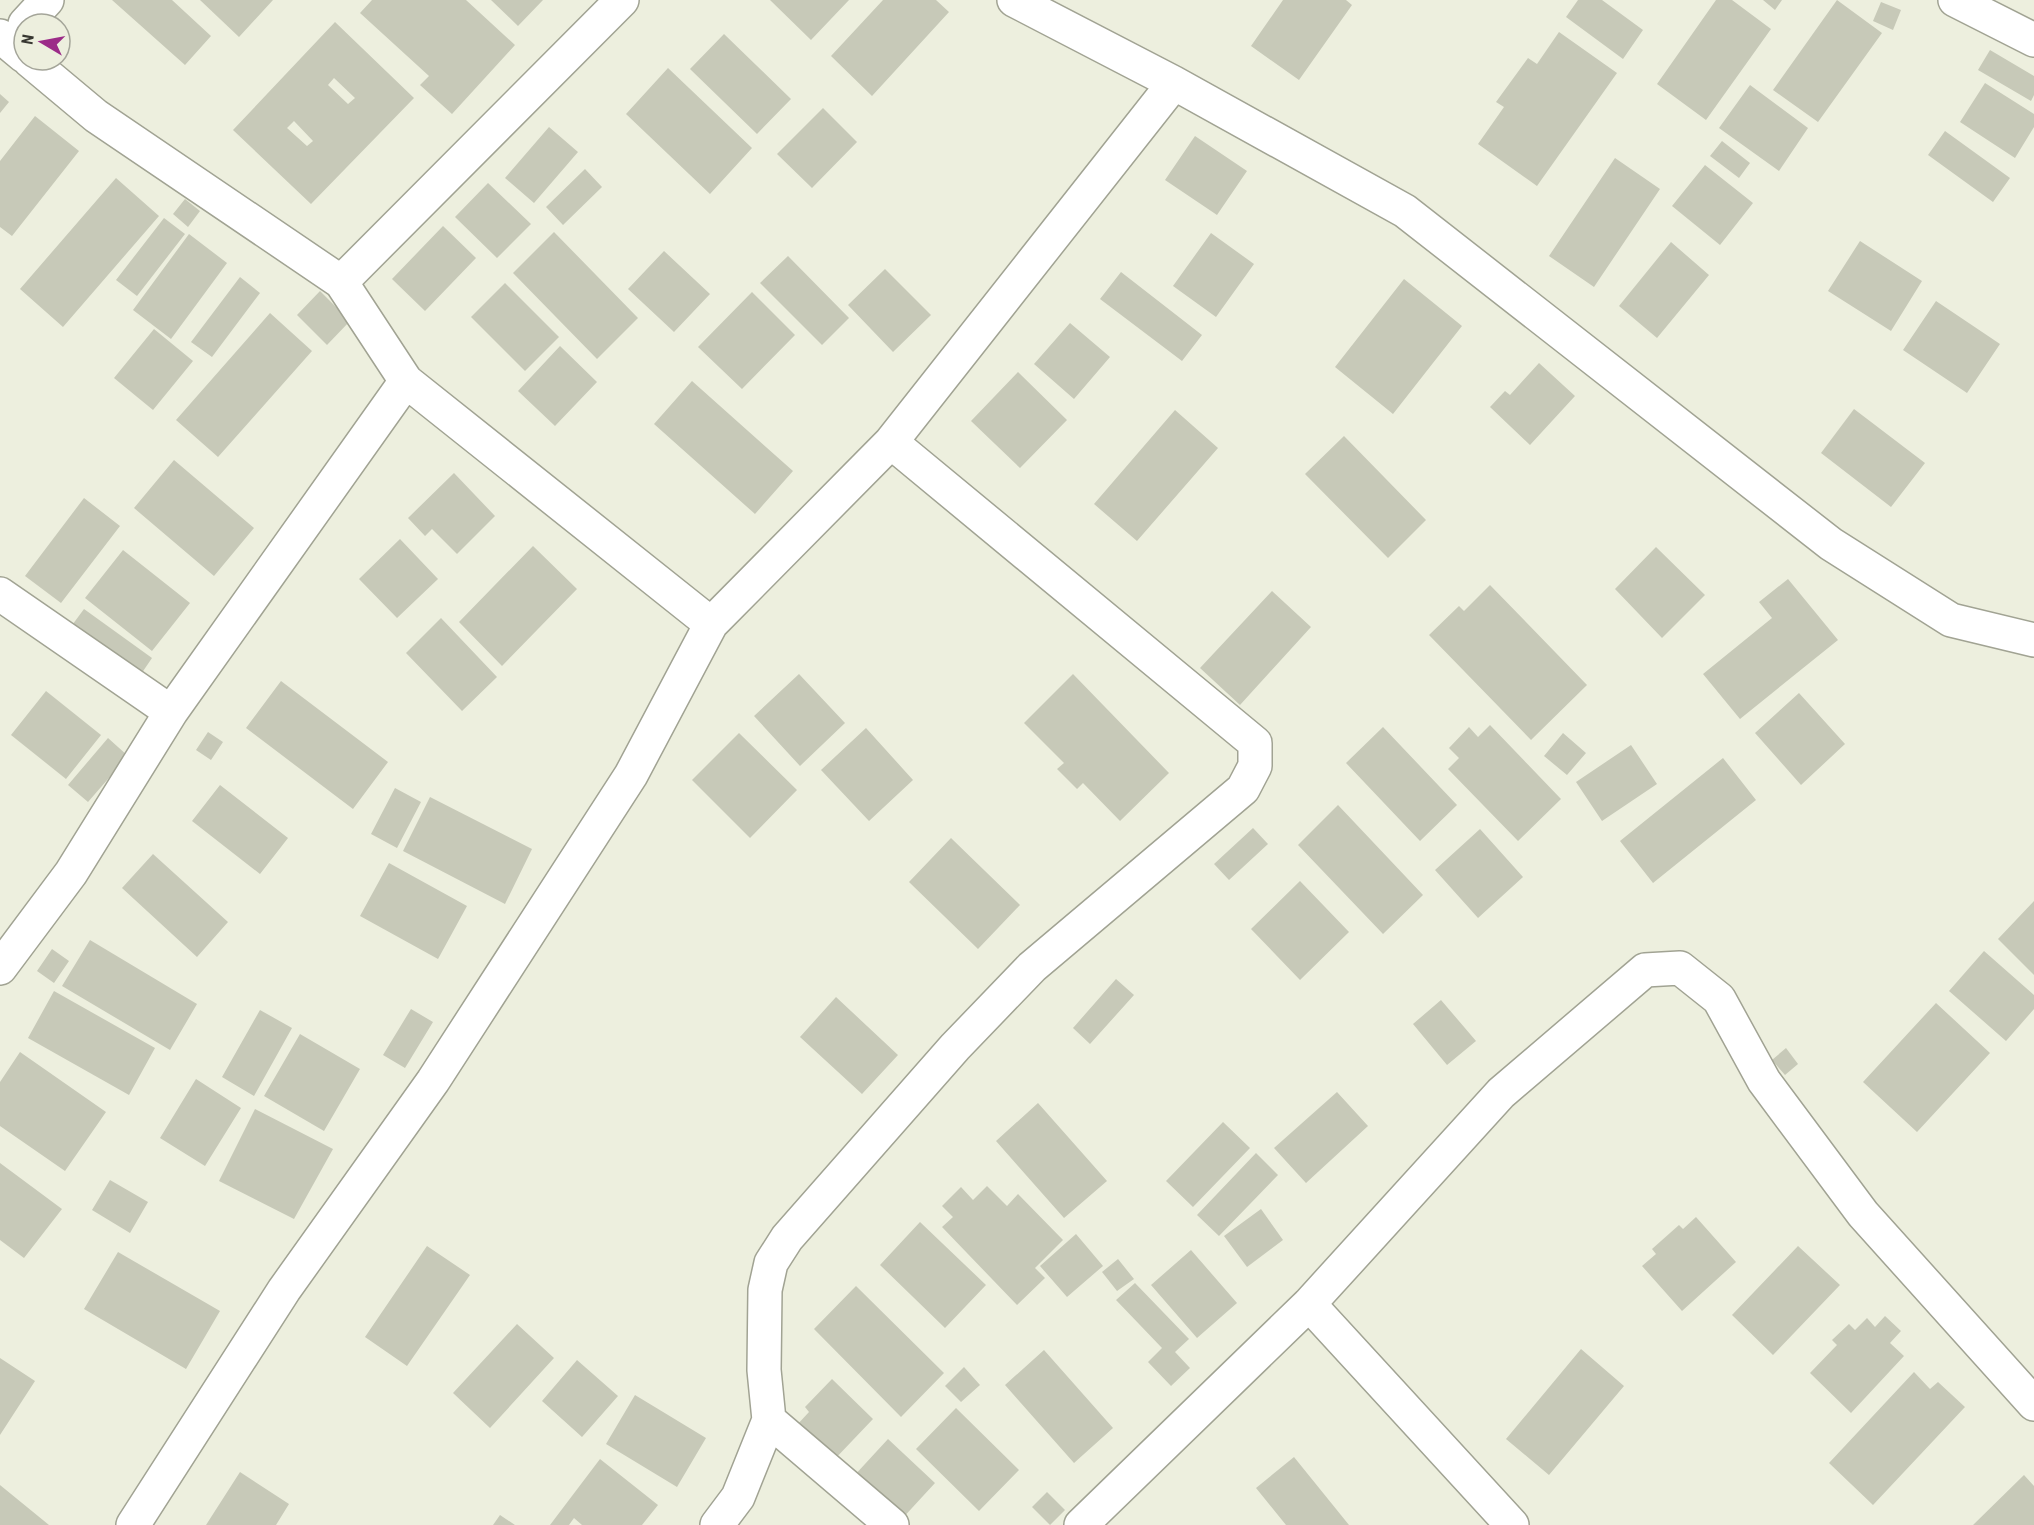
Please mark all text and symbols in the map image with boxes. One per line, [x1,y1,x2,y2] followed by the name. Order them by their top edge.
[12,12,72,72] north arrow
[18,33,38,46] text: N

